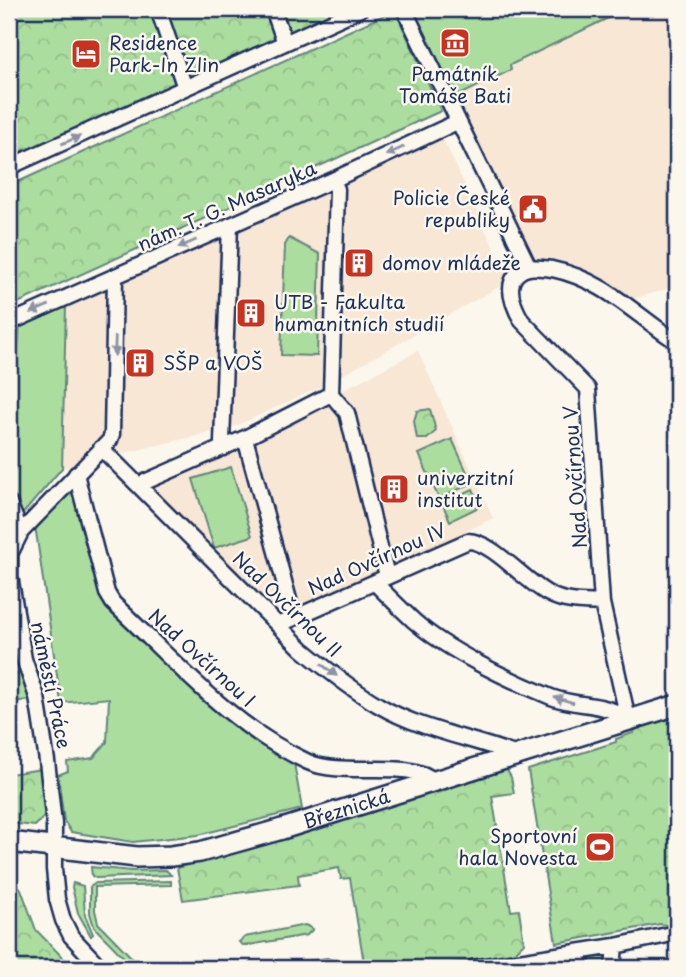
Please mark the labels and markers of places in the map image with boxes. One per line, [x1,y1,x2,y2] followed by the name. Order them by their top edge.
[438,26,472,60] museum icon: Památník Tomáše Bati
[109,28,219,78] place label: Residence Park-In Zlin
[69,37,103,71] hotel icon: Residence Park-In Zlin
[399,59,511,109] place label: Památník Tomáše Bati
[393,183,510,233] place label: Policie České republiky
[516,192,550,226] public building icon: Policie České republiky
[342,246,376,280] building icon: domov mládeže
[382,248,521,276] place label: domov mládeže
[274,287,445,337] place label: UTB - Fakulta humanitních studií
[234,296,268,330] building icon: UTB - Fakulta humanitních studií
[123,346,157,380] building icon: SŠP a VOŠ
[163,348,263,376] place label: SŠP a VOŠ
[417,463,514,513] place label: univerzitní institut
[377,472,411,506] building icon: univerzitní institut
[458,821,577,871] place label: Sportovní hala Novesta
[583,830,617,864] sports icon: Sportovní hala Novesta

